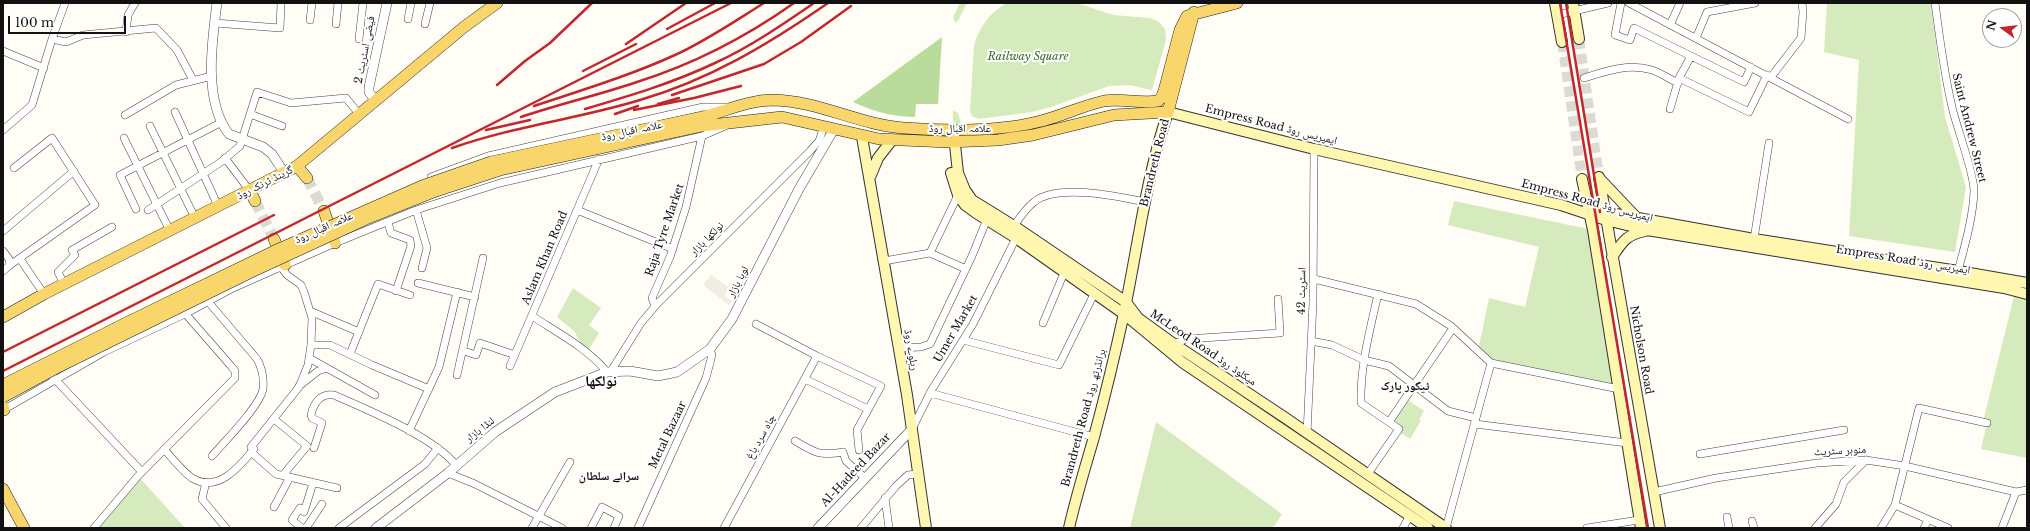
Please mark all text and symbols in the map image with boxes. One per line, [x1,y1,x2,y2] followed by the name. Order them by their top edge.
[10,8,128,34] scale bar
[1982,8,2022,48] north arrow
[15,15,54,30] text: 100 m
[352,15,378,85] street label: فیضی اسٹریٹ 2
[1983,18,1999,32] text: N
[987,50,1069,64] park label: Railway Square
[1949,72,1989,184] street label: Saint Andrew Street
[1204,102,1338,148] street label: Empress Road ایمپریس روڈ
[600,118,664,144] street label: علامہ اقبال روڈ
[1138,118,1172,208] street label: Brandreth Road
[929,122,991,136] street label: علامہ اقبال روڈ
[235,163,295,203] street label: گرینڈ ٹرنک روڈ
[1520,177,1654,225] street label: Empress Road ایمپریس روڈ
[643,182,687,278] street label: Raja Tyre Market
[293,209,355,247] street label: علامہ اقبال روڈ
[519,209,571,307] street label: Aslam Khan Road
[687,219,727,259] street label: نولکھا بازار
[1835,243,1971,277] street label: Empress Road ایمپریس روڈ
[724,264,752,300] street label: لوہا بازار
[1295,267,1309,315] street label: اسٹریٹ 42
[931,293,981,365] street label: Umer Market
[1627,305,1655,395] street label: Nicholson Road
[1147,307,1259,389] street label: McLeod Road میکلوڈ روڈ
[901,328,921,372] street label: ریلوے روڈ
[1059,348,1109,488] street label: Brandreth Road برانڈرتھ روڈ
[585,373,617,391] district label: نولکھا
[1381,380,1429,394] district label: ٹیگور پارک
[647,399,689,471] street label: Metal Bazaar
[743,412,779,462] street label: چاہ سرد باغ
[463,415,497,445] street label: لنڈا بازار
[818,430,894,510] street label: Al-Hadeed Bazar
[1813,443,1867,459] street label: منوہر سٹریٹ
[579,470,639,484] district label: سرائے سلطان

